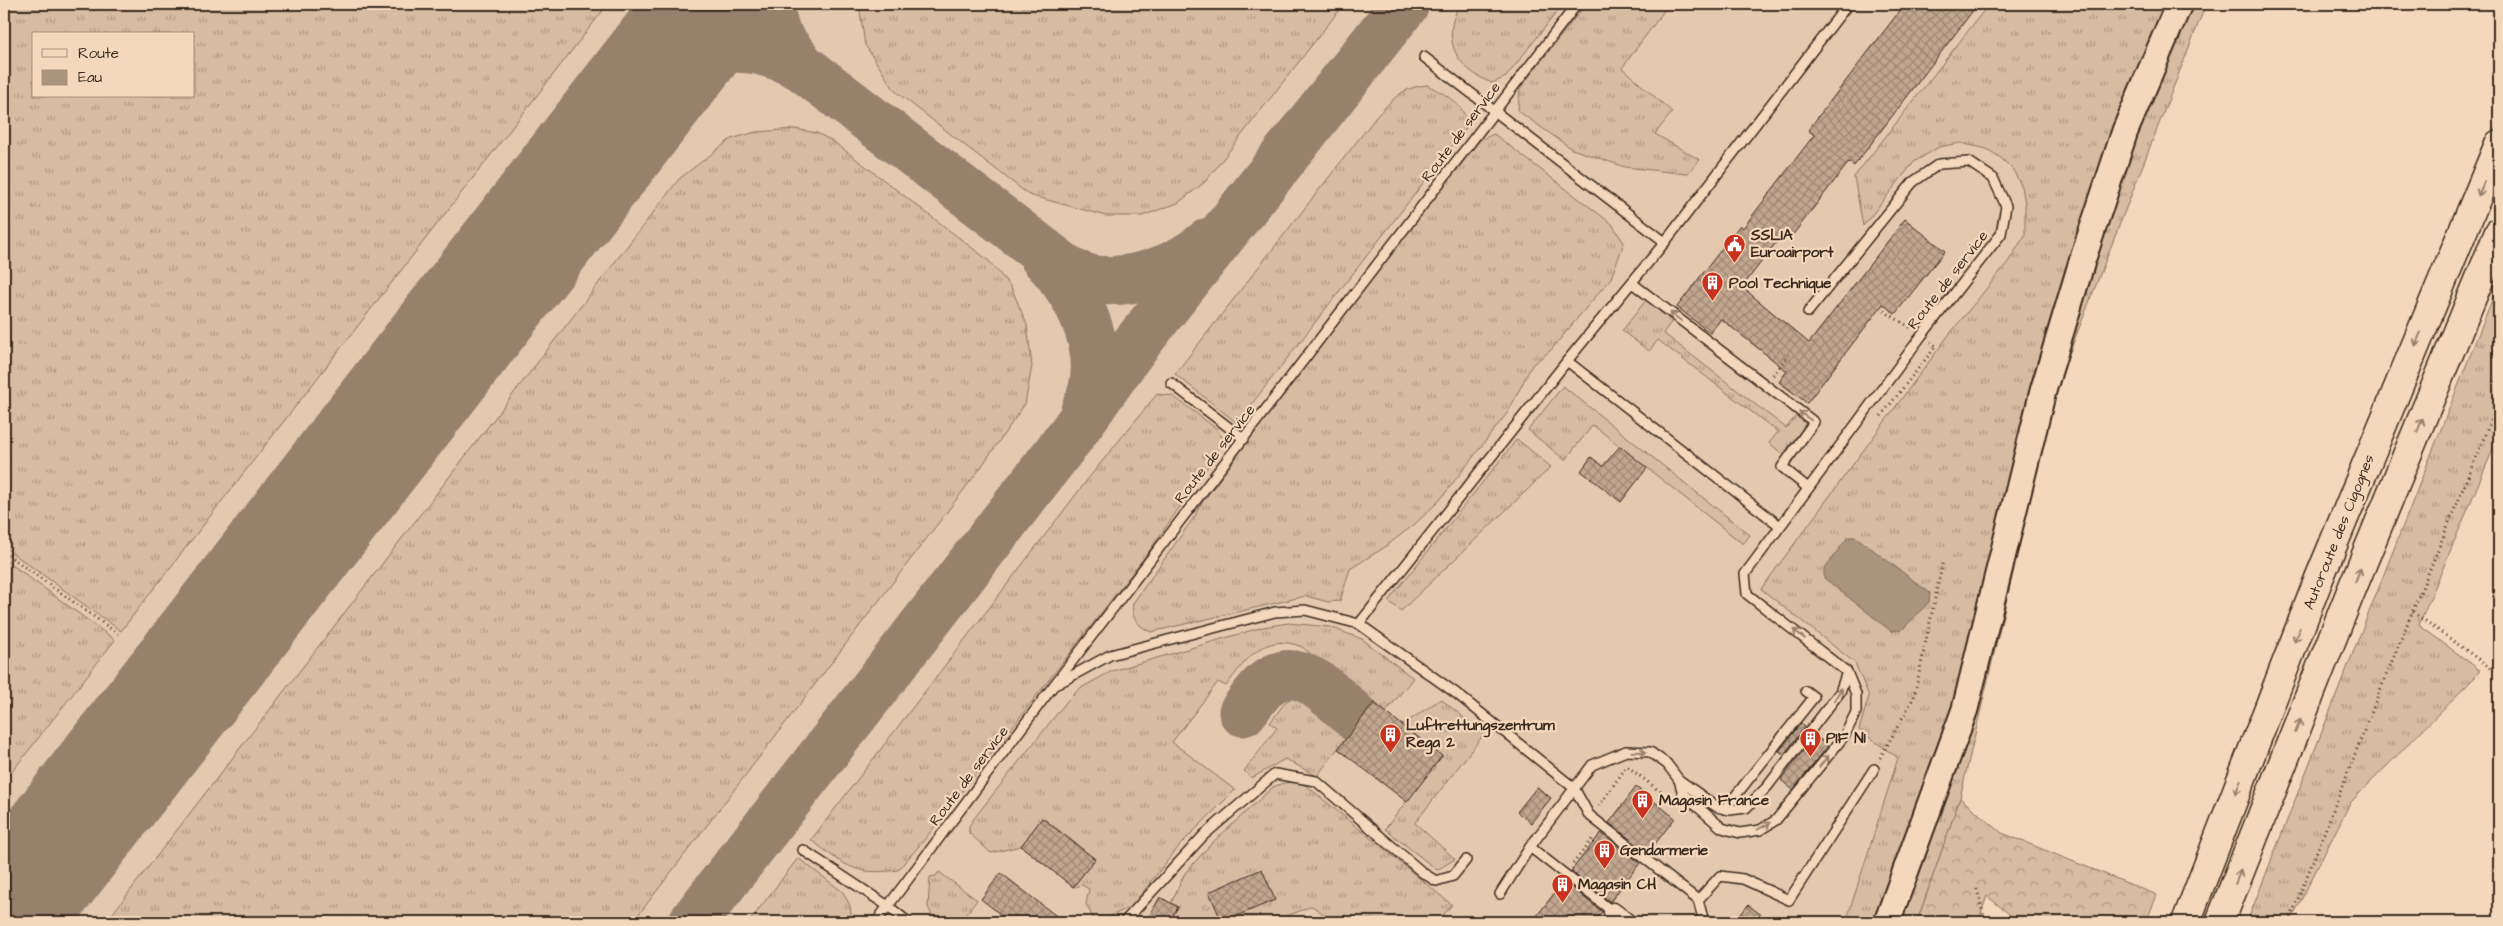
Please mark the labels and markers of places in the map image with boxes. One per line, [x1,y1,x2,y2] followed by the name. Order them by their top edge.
[1750,225,1834,263] place label: SSLIA Euroairport
[1723,232,1747,263] public building icon: SSLIA Euroairport
[1701,271,1725,302] building icon: Pool Technique
[1729,273,1831,294] place label: Pool Technique
[1406,715,1555,755] place label: Luftrettungszentrum Rega 2
[1378,722,1402,753] building icon: Luftrettungszentrum Rega 2
[1798,726,1822,757] building icon: PIF N1
[1826,728,1866,749] place label: PIF N1
[1631,788,1655,819] building icon: Magasin France
[1659,790,1769,813] place label: Magasin France
[1592,838,1616,869] building icon: Gendarmerie
[1620,840,1708,861] place label: Gendarmerie
[1550,872,1574,903] building icon: Magasin CH
[1578,874,1656,897] place label: Magasin CH

